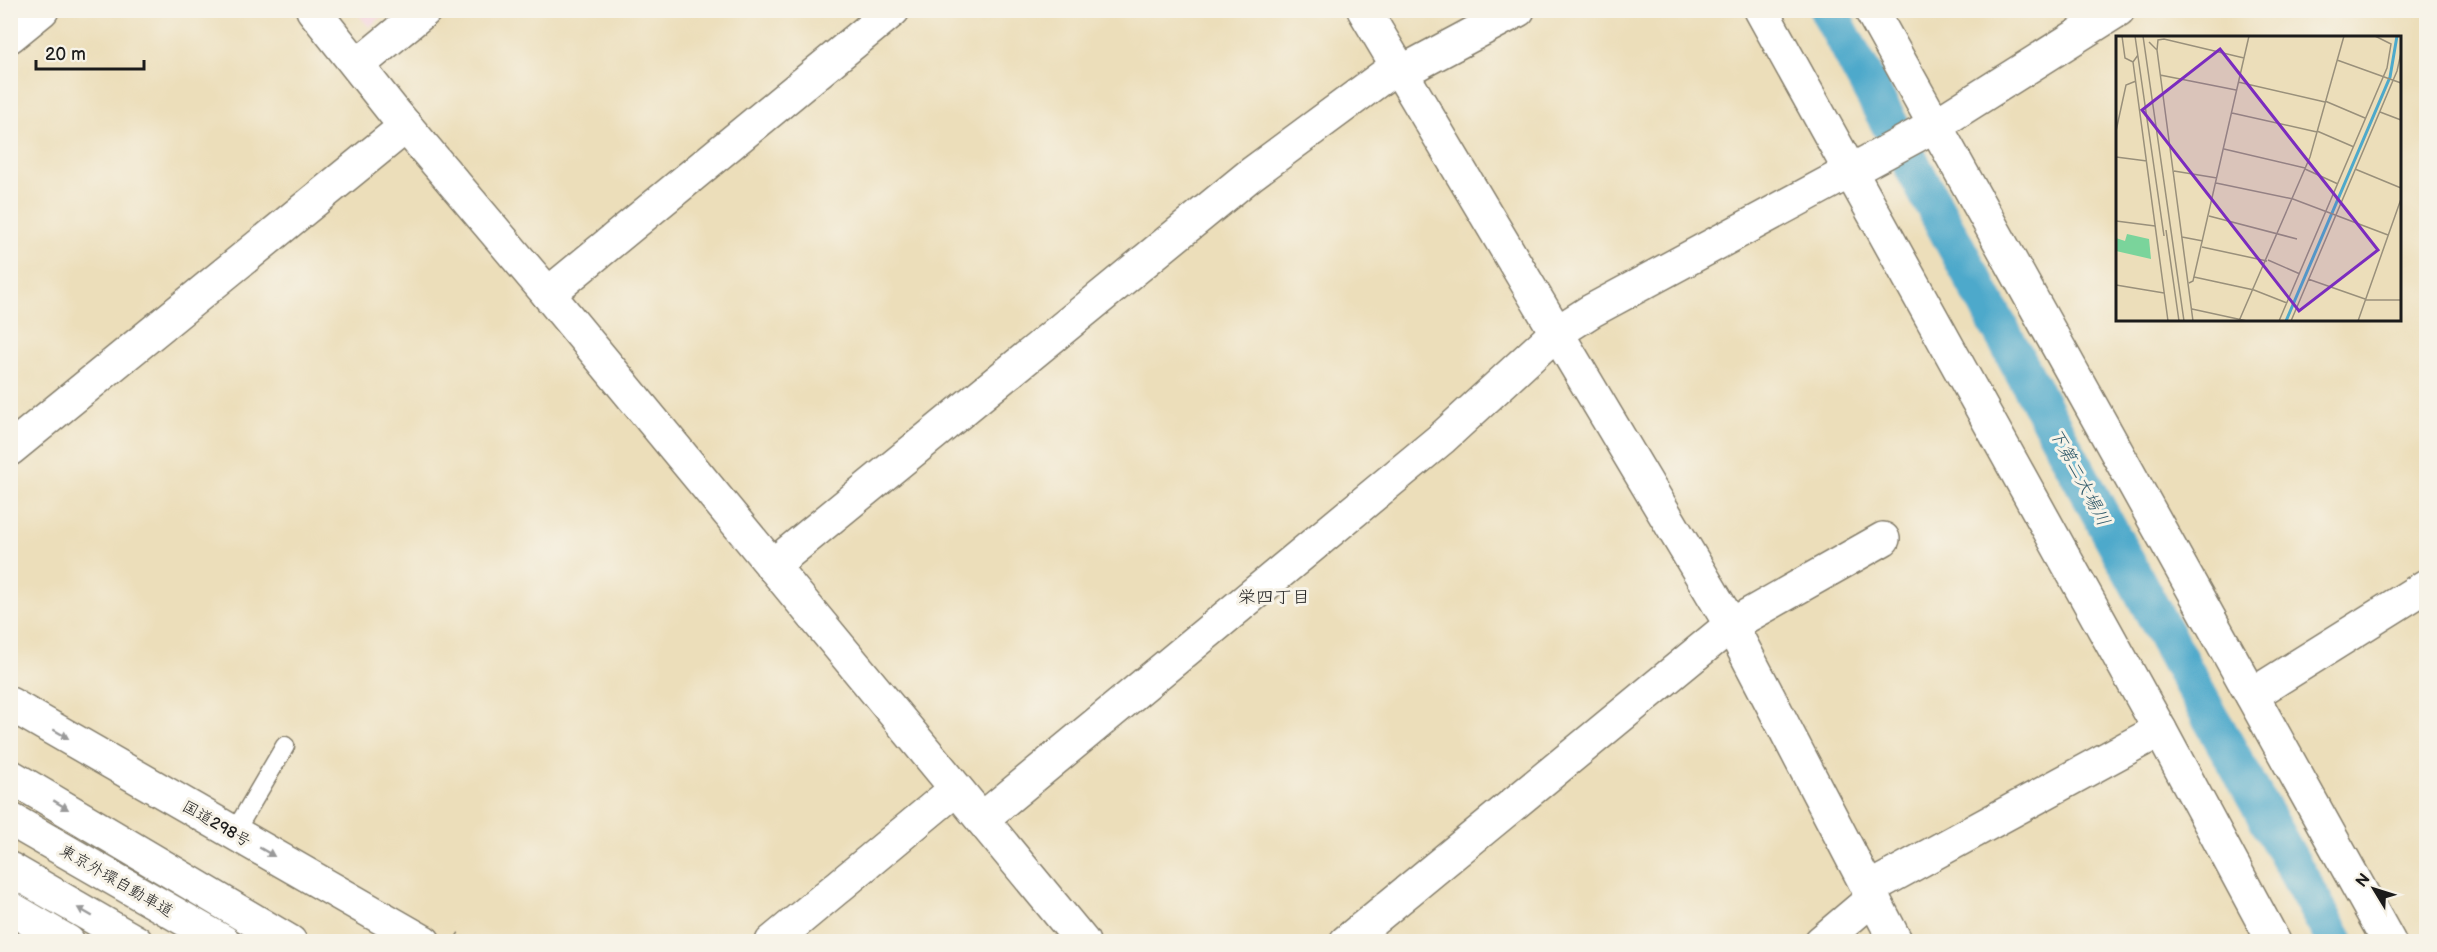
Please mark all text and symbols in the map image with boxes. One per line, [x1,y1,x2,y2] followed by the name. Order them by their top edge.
[36,33,144,71] scale bar
[2116,36,2401,321] inset map
[45,44,86,65] text: 20 m
[2045,425,2114,530] water label: 下第二大場川
[1238,587,1310,608] district label: 栄四丁目
[53,729,70,739] one-way arrow
[179,797,254,852] street label: 国道298号
[53,800,69,811] one-way arrow
[56,841,176,922] street label: 東京外環自動車道
[259,846,275,857] one-way arrow
[2344,859,2404,919] north arrow
[2352,870,2375,891] text: N
[76,907,93,917] one-way arrow

